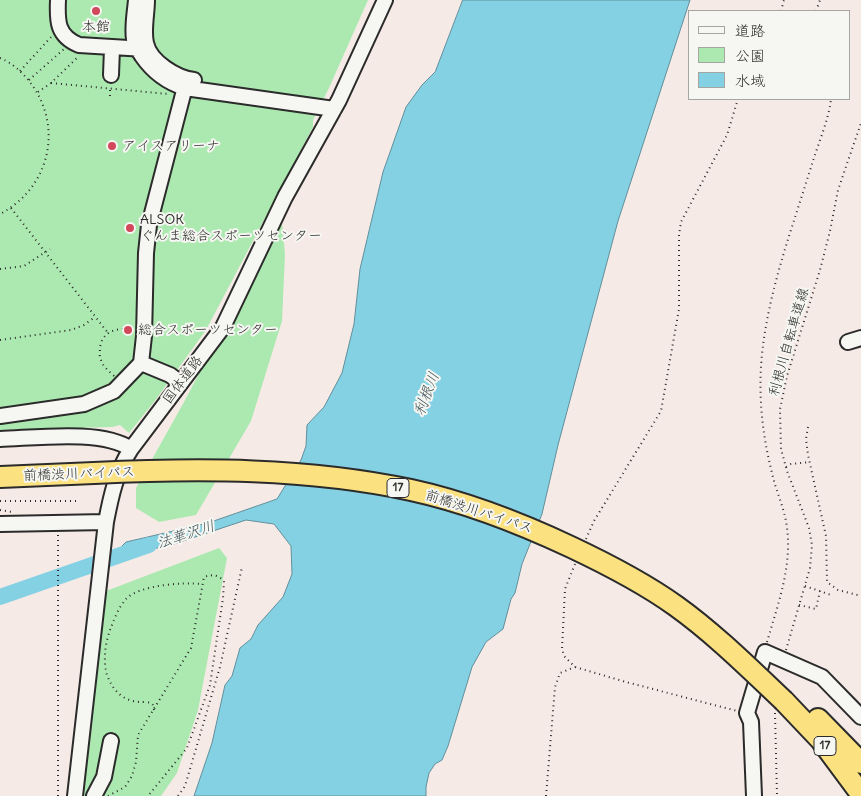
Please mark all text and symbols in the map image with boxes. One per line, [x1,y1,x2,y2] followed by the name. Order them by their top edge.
[90,5,102,17] marker: 本館
[688,10,851,100] legend
[82,19,110,35] place label: 本館
[735,21,765,40] text: 道路
[735,46,765,65] text: 公園
[735,71,765,90] text: 水域
[122,138,220,154] place label: アイスアリーナ
[106,140,118,152] marker: アイスアリーナ
[140,212,322,244] place label: ALSOK ぐんま総合スポーツセンター
[124,222,136,234] marker: ALSOK ぐんま総合スポーツセンター
[765,286,813,398] street label: 利根川自転車道線
[138,322,278,338] place label: 総合スポーツセンター
[122,324,134,336] marker: 総合スポーツセンター
[159,353,207,407] street label: 国体道路
[411,370,443,418] water label: 利根川
[23,464,135,484] street label: 前橋渋川バイパス
[387,478,409,498] road number: 17
[423,487,535,537] street label: 前橋渋川バイパス
[155,517,217,553] water label: 法華沢川
[814,736,836,756] road number: 17

